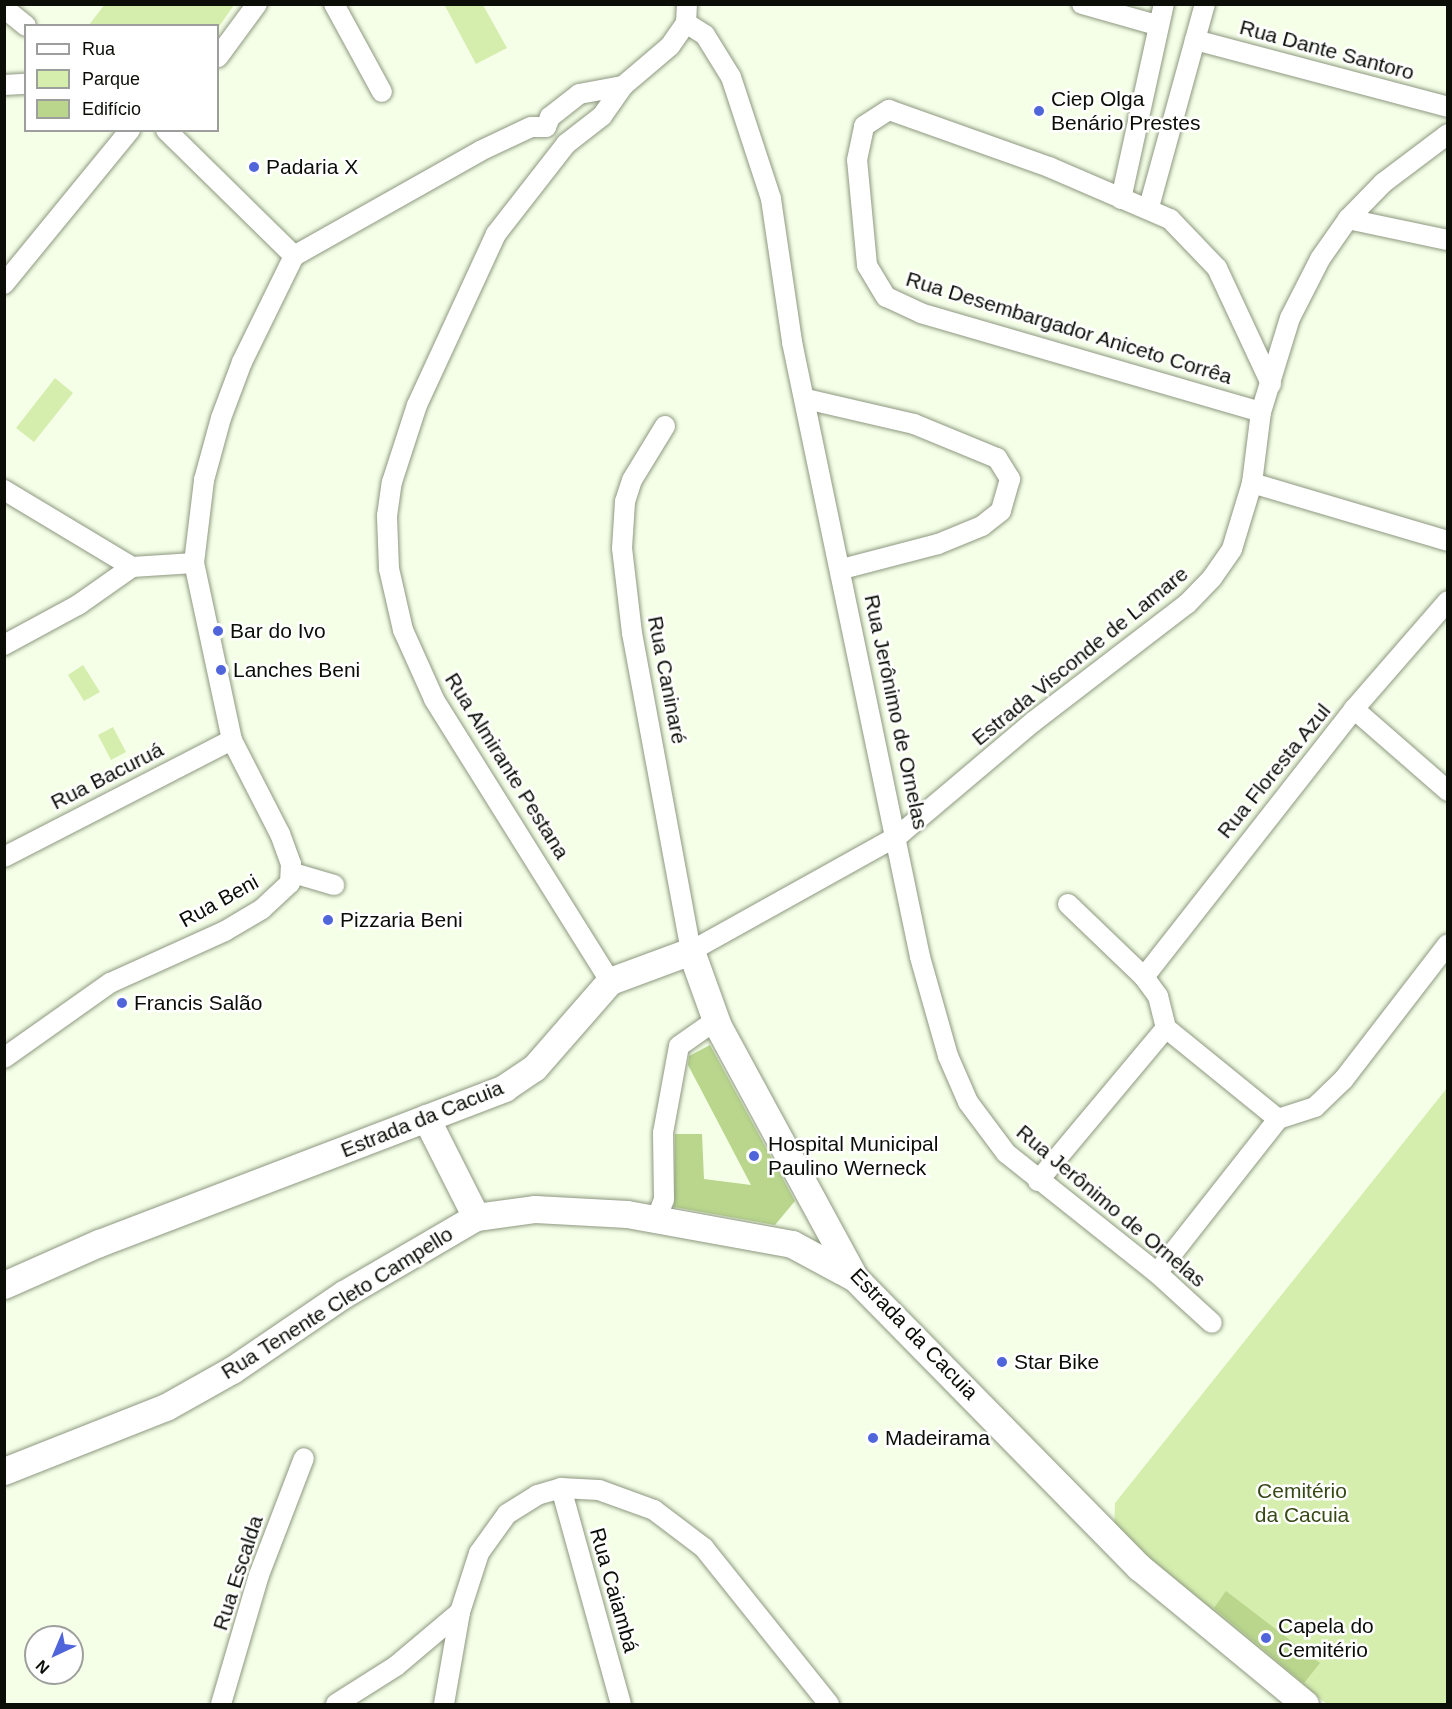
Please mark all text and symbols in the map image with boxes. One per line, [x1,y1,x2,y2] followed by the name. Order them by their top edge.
[1237,15,1417,85] street label: Rua Dante Santoro
[24,24,219,132] legend
[82,39,115,59] text: Rua
[82,69,140,89] text: Parque
[1051,86,1200,136] place label: Ciep Olga Benário Prestes
[82,99,141,119] text: Edifício
[1032,104,1046,118] marker: Ciep Olga Benário Prestes
[266,154,358,180] place label: Padaria X
[247,160,261,174] marker: Padaria X
[902,266,1236,390] street label: Rua Desembargador Aniceto Corrêa
[967,561,1193,751] street label: Estrada Visconde de Lamare
[859,592,933,832] street label: Rua Jerônimo de Ornelas
[642,614,692,746] street label: Rua Caninaré
[230,618,326,644] place label: Bar do Ivo
[211,624,225,638] marker: Bar do Ivo
[233,657,360,683] place label: Lanches Beni
[214,663,228,677] marker: Lanches Beni
[439,668,575,864] street label: Rua Almirante Pestana
[1212,698,1336,844] street label: Rua Floresta Azul
[47,737,167,815] street label: Rua Bacuruá
[175,869,263,933] street label: Rua Beni
[340,907,463,933] place label: Pizzaria Beni
[321,913,335,927] marker: Pizzaria Beni
[134,990,262,1016] place label: Francis Salão
[115,996,129,1010] marker: Francis Salão
[337,1075,507,1163] street label: Estrada da Cacuia
[1011,1119,1211,1293] street label: Rua Jerônimo de Ornelas
[768,1131,938,1181] place label: Hospital Municipal Paulino Werneck
[745,1147,763,1165] marker: Hospital Municipal Paulino Werneck
[216,1221,458,1385] street label: Rua Tenente Cleto Campello
[845,1263,983,1405] street label: Estrada da Cacuia
[1014,1349,1099,1375] place label: Star Bike
[995,1355,1009,1369] marker: Star Bike
[885,1425,990,1451] place label: Madeirama
[866,1431,880,1445] marker: Madeirama
[1255,1478,1349,1528] park label: Cemitério da Cacuia
[208,1512,268,1634] street label: Rua Escalda
[584,1525,644,1655] street label: Rua Caiambá
[1278,1613,1374,1663] place label: Capela do Cemitério
[24,1625,84,1685] north arrow
[1259,1631,1273,1645] marker: Capela do Cemitério
[32,1657,53,1677] text: N

